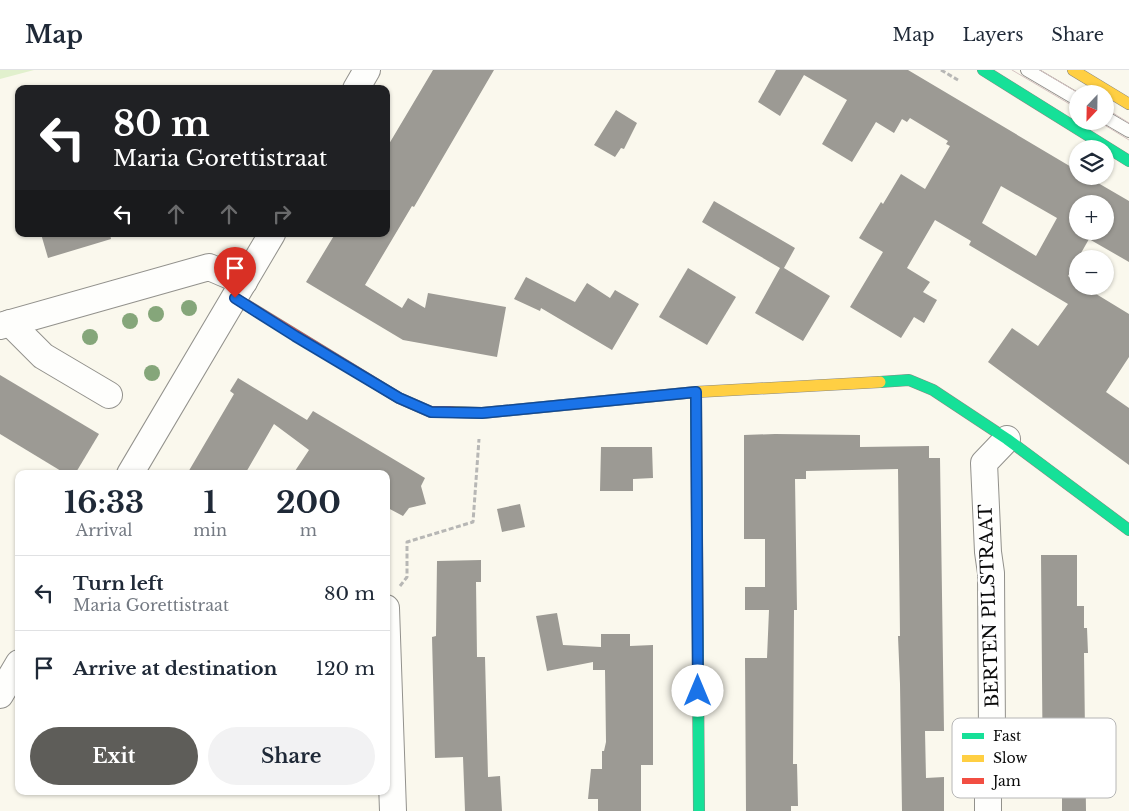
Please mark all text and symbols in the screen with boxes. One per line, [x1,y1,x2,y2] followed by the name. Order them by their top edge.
[25,20,83,49] text: Map
[893,24,934,46] text: Map
[962,24,1023,46] text: Layers
[1051,24,1104,46] text: Share
[1069,85,1114,130] north arrow
[1069,85,1114,295] map controls
[113,102,210,145] text: 80 m
[30,105,95,170] icon: left
[1069,140,1114,185] button: layers
[113,145,327,172] text: Maria Gorettistraat
[1069,195,1114,240] button: +
[109,200,137,228] icon: left
[162,200,190,228] icon: ahead
[215,200,243,228] icon: ahead
[268,200,296,228] icon: right
[214,247,256,298] pin
[1069,250,1114,295] button: −
[221,254,249,282] icon: arrive
[64,484,144,521] text: 16:33
[204,484,217,521] text: 1
[276,484,341,521] text: 200
[974,503,1004,708] street label: BERTEN PILSTRAAT
[76,520,132,540] text: Arrival
[193,520,227,540] text: min
[300,520,317,540] text: m
[73,572,164,595] text: Turn left
[30,579,58,607] icon: left
[324,582,375,605] text: 80 m
[73,595,229,615] text: Maria Gorettistraat
[30,654,58,682] icon: arrive
[73,657,277,680] text: Arrive at destination
[315,657,375,680] text: 120 m
[671,664,723,716] position arrow
[952,718,1116,798] legend
[30,727,198,785] button: Exit
[208,727,375,785] button: Share
[993,727,1022,745] text: Fast
[993,749,1027,767] text: Slow
[991,772,1021,790] text: Jam

